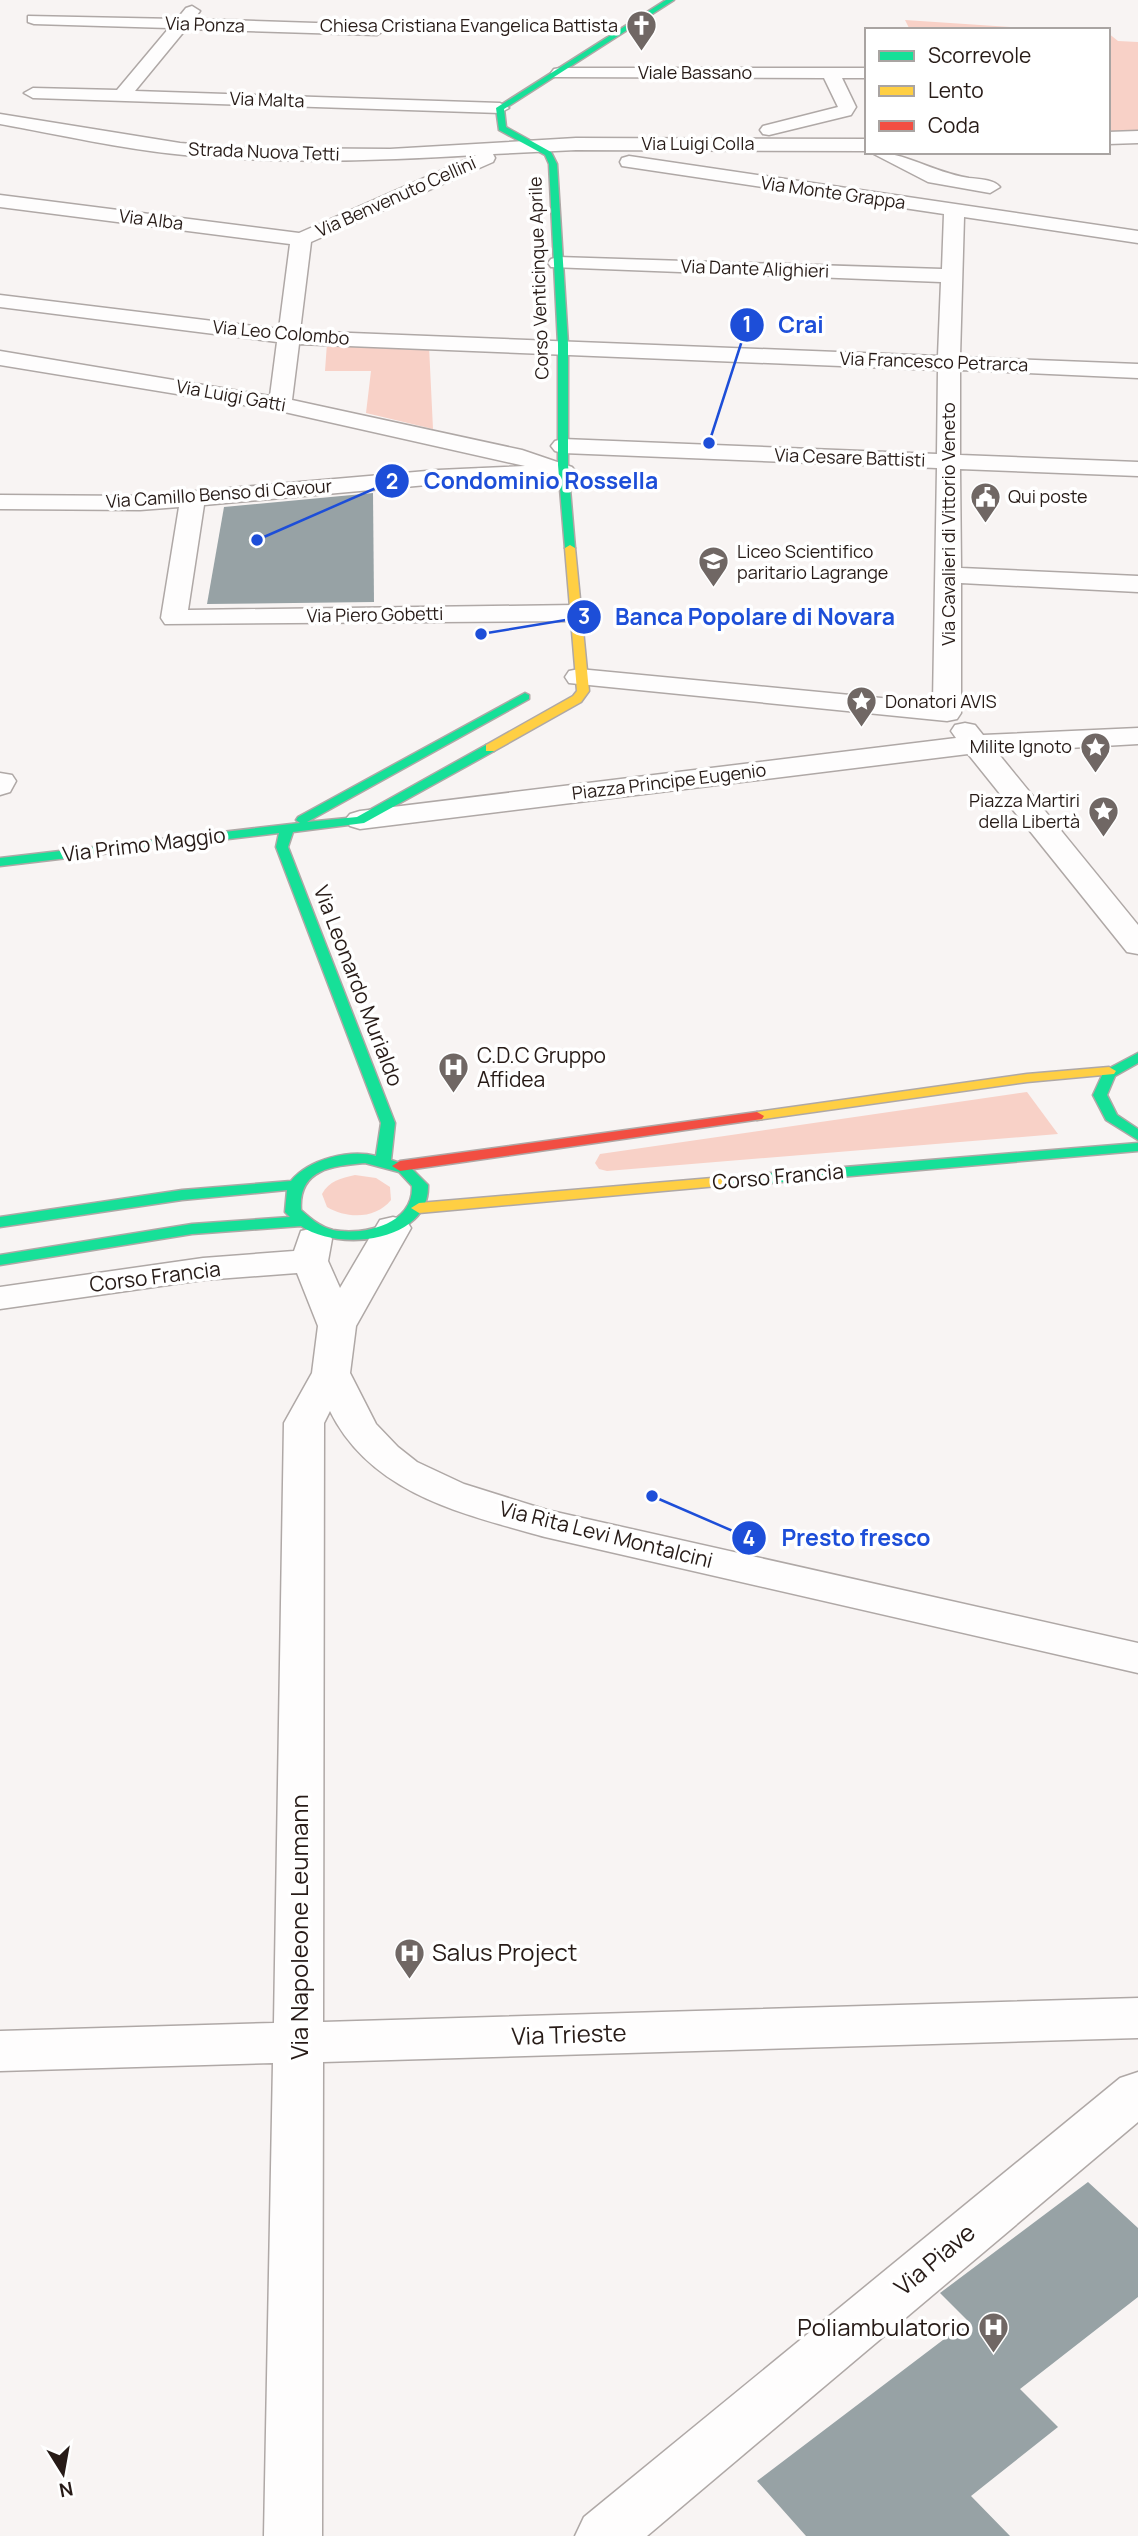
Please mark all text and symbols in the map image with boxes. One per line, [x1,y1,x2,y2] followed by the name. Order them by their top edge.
[624,9,658,53] church icon: Chiesa Cristiana Evangelica Battista
[165,11,245,37] street label: Via Ponza
[320,13,618,37] place label: Chiesa Cristiana Evangelica Battista
[865,28,1110,154] legend
[928,41,1031,69] text: Scorrevole
[638,60,752,84] street label: Viale Bassano
[928,76,984,104] text: Lento
[229,86,305,112] street label: Via Malta
[928,111,980,139] text: Coda
[642,131,754,155] street label: Via Luigi Colla
[188,136,340,166] street label: Strada Nuova Tetti
[312,150,479,242] street label: Via Benvenuto Cellini
[759,170,907,214] street label: Via Monte Grappa
[522,176,554,380] street label: Corso Venticinque Aprile
[118,203,185,235] street label: Via Alba
[680,253,830,283] street label: Via Dante Alighieri
[729,303,838,347] callout: Crai
[778,308,824,340] text: Crai
[742,310,752,338] text: 1
[212,314,350,350] street label: Via Leo Colombo
[839,346,1029,376] street label: Via Francesco Petrarca
[174,374,288,416] street label: Via Luigi Gatti
[936,402,960,646] street label: Via Cavalieri di Vittorio Veneto
[774,442,926,472] street label: Via Cesare Battisti
[374,459,672,503] callout: Condominio Rossella
[424,464,658,496] text: Condominio Rossella
[386,467,398,495] text: 2
[105,473,333,513] street label: Via Camillo Benso di Cavour
[968,480,1002,524] public building icon: Qui poste
[1008,484,1088,508] place label: Qui poste
[737,539,888,584] place label: Liceo Scientifico paritario Lagrange
[697,545,731,589] school or university icon: Liceo Scientifico paritario Lagrange
[566,595,909,639] callout: Banca Popolare di Novara
[615,600,895,632] text: Banca Popolare di Novara
[307,601,443,627] street label: Via Piero Gobetti
[578,602,590,630] text: 3
[845,685,879,729] place icon: Donatori AVIS
[885,689,997,713] place label: Donatori AVIS
[1078,730,1112,774] place icon: Milite Ignoto
[970,734,1072,758] place label: Milite Ignoto
[570,757,767,805] street label: Piazza Principe Eugenio
[969,788,1080,833] place label: Piazza Martiri della Libertà
[1086,794,1120,838] place icon: Piazza Martiri della Libertà
[61,820,227,868] street label: Via Primo Maggio
[308,881,410,1090] street label: Via Leonardo Murialdo
[477,1041,606,1093] place label: C.D.C Gruppo Affidea
[437,1051,471,1095] hospital icon: C.D.C Gruppo Affidea
[711,1156,845,1196] street label: Corso Francia
[88,1254,222,1298] street label: Corso Francia
[497,1494,716,1574] street label: Via Rita Levi Montalcini
[732,1516,944,1560] callout: Presto fresco
[781,1521,931,1553] text: Presto fresco
[743,1524,755,1552] text: 4
[282,1794,315,2060] street label: Via Napoleone Leumann
[432,1935,577,1968] place label: Salus Project
[392,1936,426,1980] hospital icon: Salus Project
[511,2015,627,2052] street label: Via Trieste
[886,2215,982,2302] street label: Via Piave
[797,2310,970,2343] place label: Poliambulatorio
[976,2311,1010,2355] hospital icon: Poliambulatorio
[28,2438,98,2508] north arrow
[57,2476,75,2504] text: N

